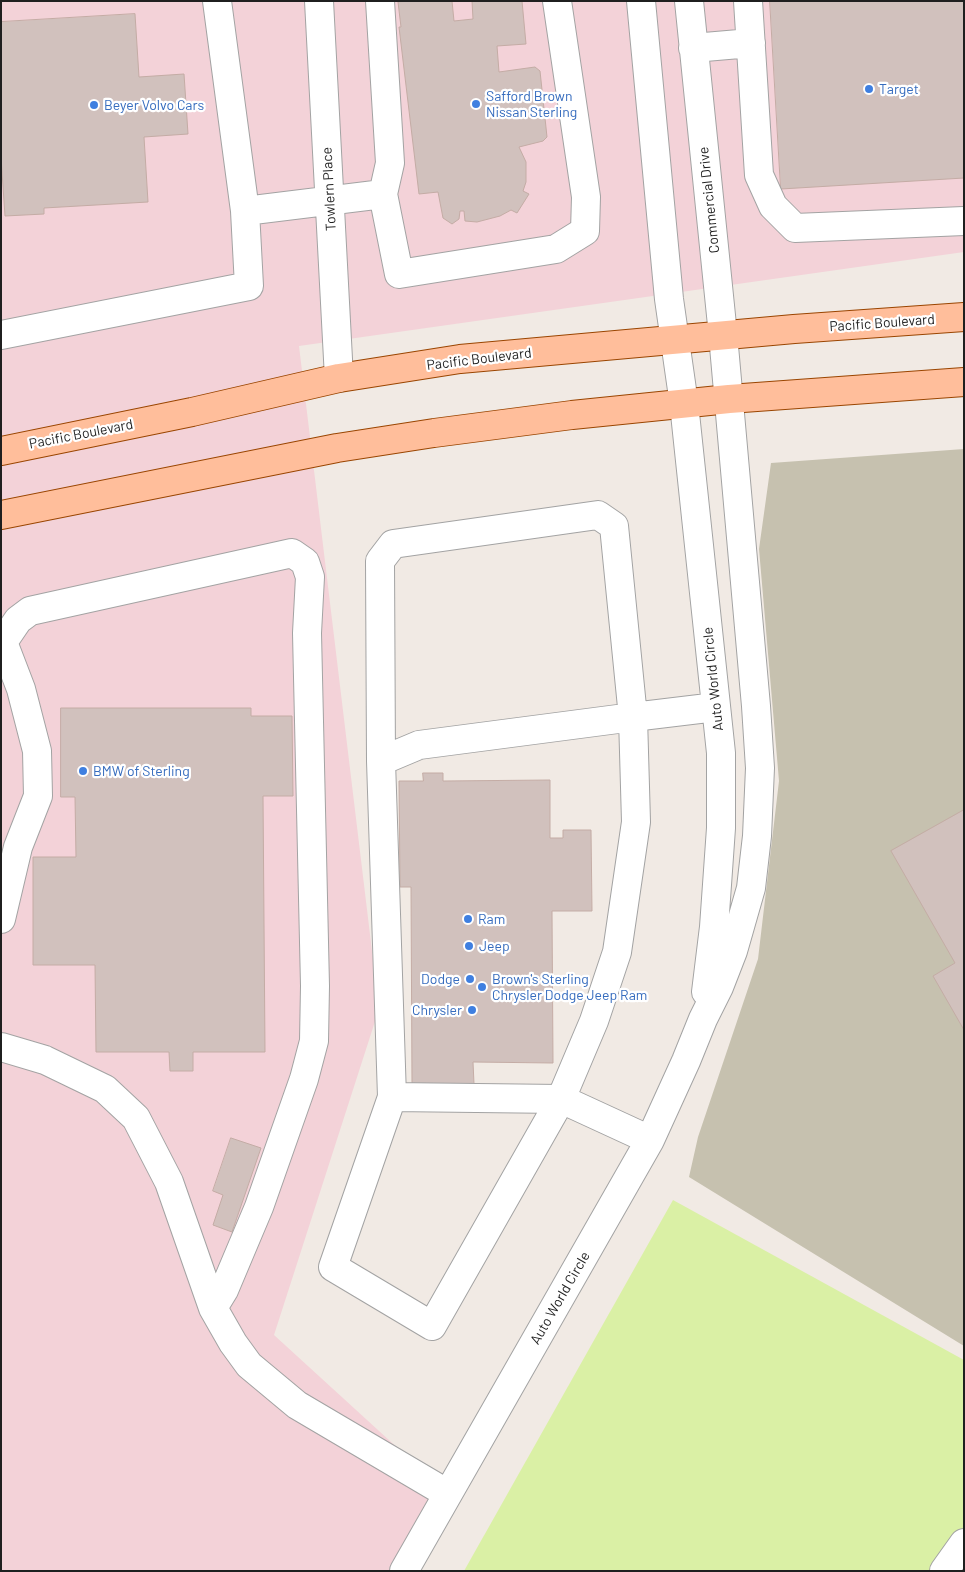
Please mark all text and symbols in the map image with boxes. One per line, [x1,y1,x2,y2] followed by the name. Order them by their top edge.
[879,81,919,97] place label: Target
[863,83,875,95] marker: Target
[486,88,577,120] place label: Safford Brown Nissan Sterling
[104,97,204,113] place label: Beyer Volvo Cars
[470,98,482,110] marker: Safford Brown Nissan Sterling
[88,99,100,111] marker: Beyer Volvo Cars
[695,146,723,254] street label: Commercial Drive
[318,147,340,231] street label: Towlern Place
[829,311,935,335] street label: Pacific Boulevard
[426,344,532,374] street label: Pacific Boulevard
[28,416,134,452] street label: Pacific Boulevard
[699,626,727,732] street label: Auto World Circle
[93,763,190,779] place label: BMW of Sterling
[77,765,89,777] marker: BMW of Sterling
[478,911,505,927] place label: Ram
[462,913,474,925] marker: Ram
[479,938,510,954] place label: Jeep
[463,940,475,952] marker: Jeep
[421,971,460,987] place label: Dodge
[492,971,647,1004] place label: Brown's Sterling Chrysler Dodge Jeep Ram
[464,973,476,985] marker: Dodge
[476,981,488,993] marker: Brown's Sterling Chrysler Dodge Jeep Ram
[412,1002,462,1018] place label: Chrysler
[466,1004,478,1016] marker: Chrysler
[527,1249,593,1347] street label: Auto World Circle

